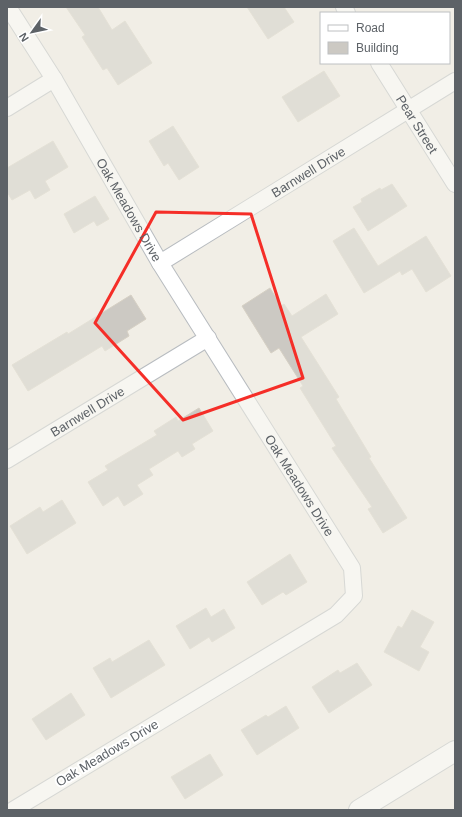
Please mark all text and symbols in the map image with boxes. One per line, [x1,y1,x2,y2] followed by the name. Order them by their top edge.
[12,12,52,52] north arrow
[320,12,450,64] legend
[356,21,385,35] text: Road
[16,31,31,44] text: N
[356,41,399,55] text: Building
[393,92,441,156] street label: Pear Street
[268,143,348,200] street label: Barnwell Drive
[94,155,165,264] street label: Oak Meadows Drive
[48,383,127,439] street label: Barnwell Drive
[262,432,337,539] street label: Oak Meadows Drive
[53,716,161,790] street label: Oak Meadows Drive

